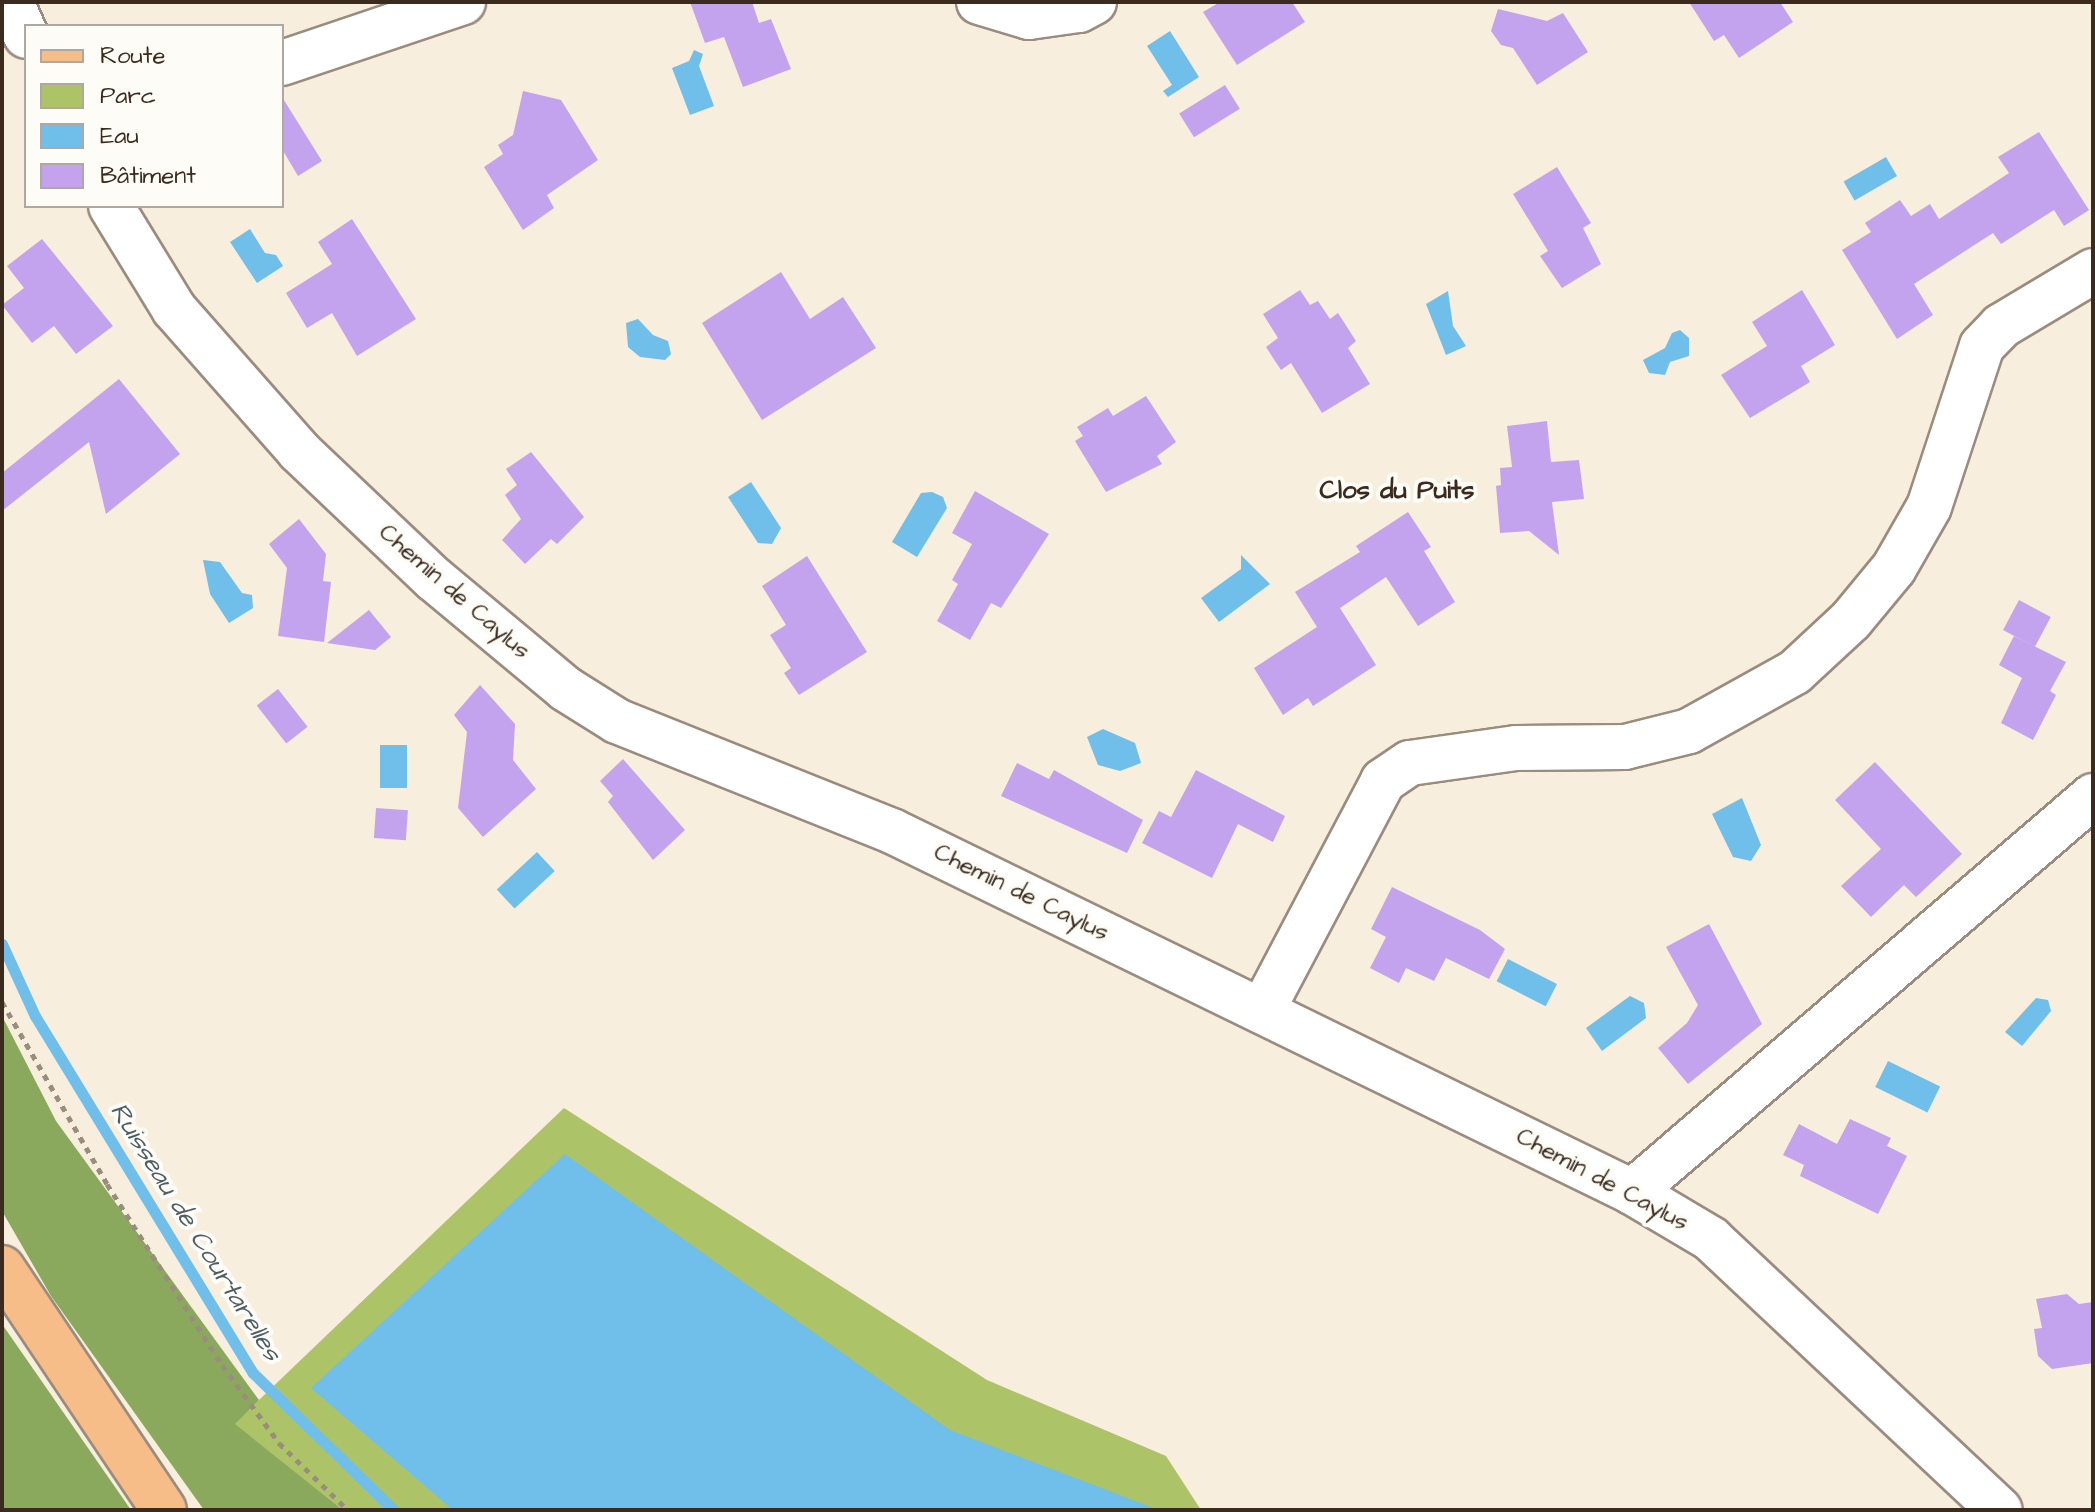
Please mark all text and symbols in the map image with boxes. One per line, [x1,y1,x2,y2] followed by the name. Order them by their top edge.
[24,24,284,208] legend
[100,39,165,73] text: Route
[100,79,156,113] text: Parc
[100,119,139,153] text: Eau
[100,159,196,193] text: Bâtiment
[1320,475,1474,507] district label: Clos du Puits
[372,518,536,666] street label: Chemin de Caylus
[929,838,1113,948] street label: Chemin de Caylus
[103,1097,287,1367] water label: Ruisseau de Courtarelles
[1511,1122,1693,1238] street label: Chemin de Caylus

